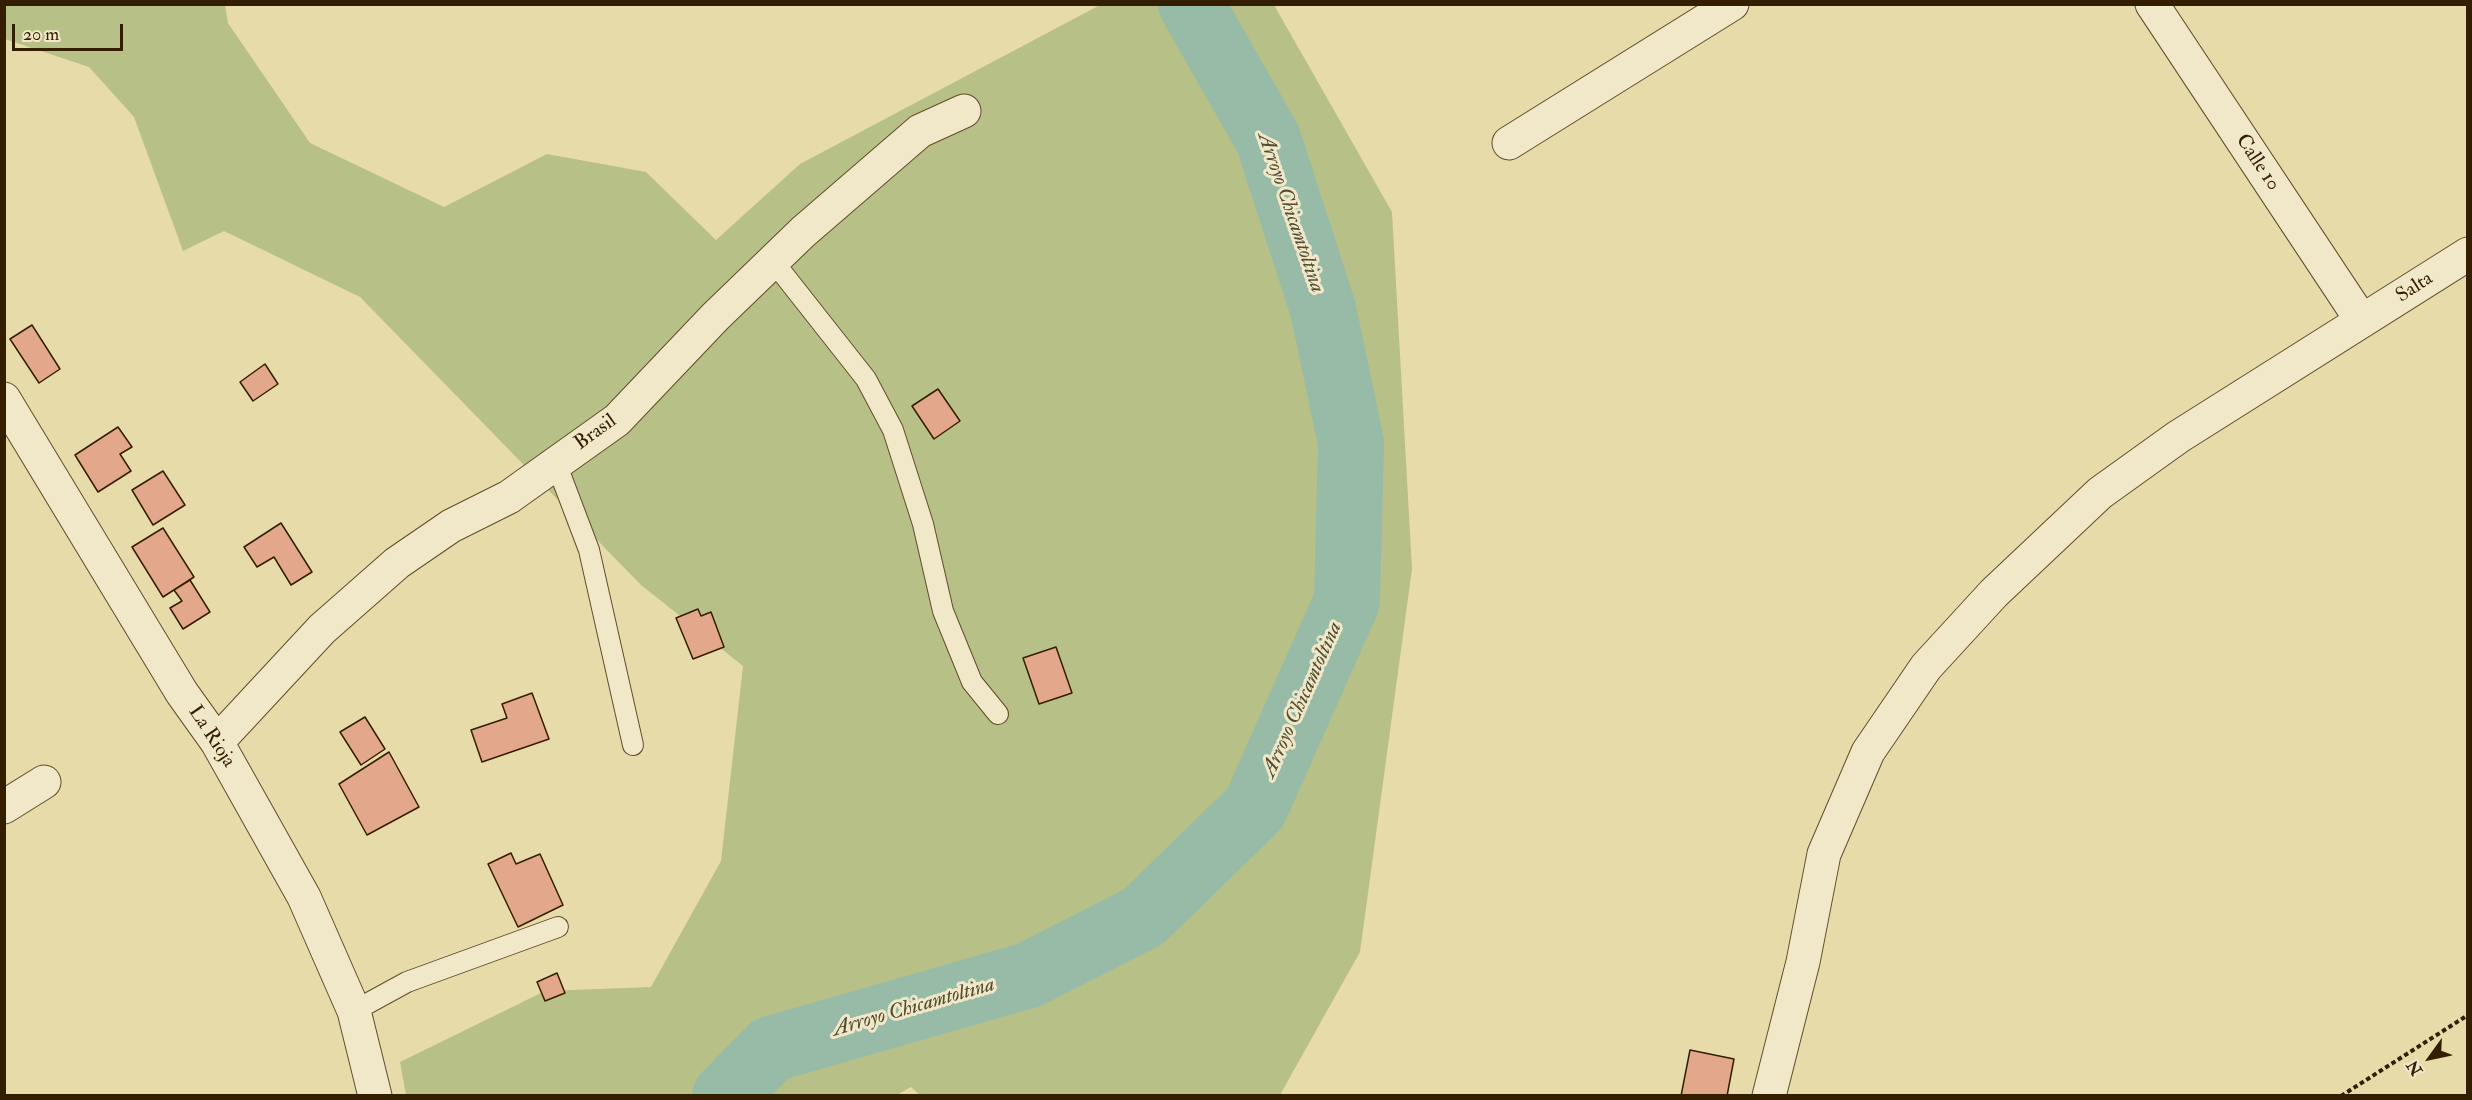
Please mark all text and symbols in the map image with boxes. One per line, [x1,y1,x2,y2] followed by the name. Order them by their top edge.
[15,12,126,50] scale bar
[23,23,59,46] text: 20 m
[1251,130,1329,296] water label: Arroyo Chicamtoltina
[2229,130,2285,196] street label: Calle 10
[2392,267,2438,309] street label: Salta
[570,410,622,456] street label: Brasil
[1257,618,1349,782] water label: Arroyo Chicamtoltina
[182,702,240,772] street label: La Rioja
[830,973,998,1043] water label: Arroyo Chicamtoltina
[2400,1028,2460,1088] north arrow
[2403,1056,2427,1079] text: N

